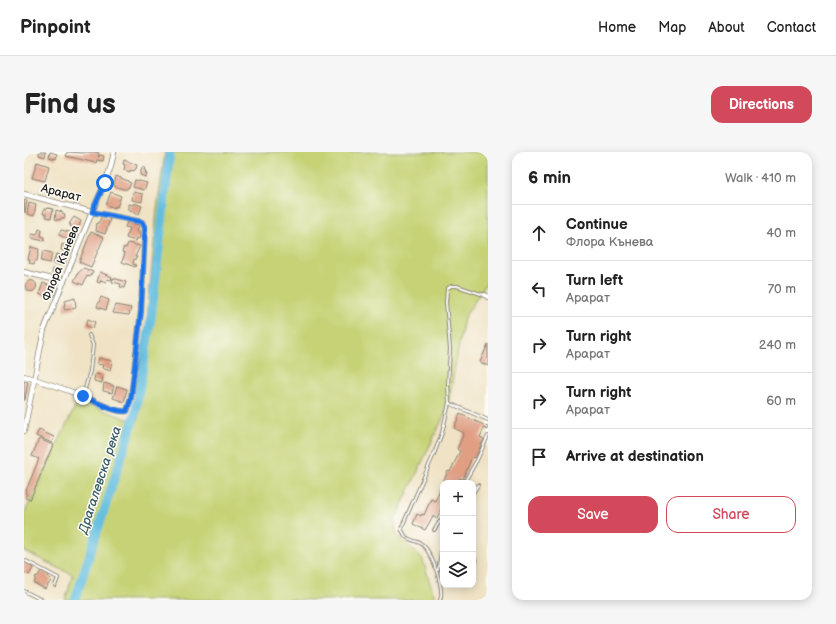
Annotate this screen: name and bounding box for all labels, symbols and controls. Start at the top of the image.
text: Pinpoint [20,16,91,39]
text: Home [598,19,636,36]
text: Map [658,19,686,36]
text: About [708,19,745,36]
text: Contact [767,19,816,36]
button: Directions [711,86,812,123]
text: Find us [24,88,116,121]
text: 6 min [528,168,571,188]
text: Walk · 410 m [725,170,796,186]
route start [96,174,114,192]
street label: Арарат [39,181,83,205]
text: Continue [566,215,628,234]
icon: ahead [528,222,550,244]
street label: Флора Кънева [39,223,83,303]
text: 40 m [766,225,796,241]
text: Флора Кънева [566,234,654,250]
text: Turn left [566,271,623,290]
icon: left [528,278,550,300]
text: 70 m [768,281,796,297]
text: Арарат [566,290,610,306]
text: Turn right [566,327,631,346]
icon: right [528,334,550,356]
text: 240 m [759,337,796,353]
text: Арарат [566,346,610,362]
text: Turn right [566,383,631,402]
route end [74,387,92,405]
icon: right [528,390,550,412]
text: 60 m [766,393,796,409]
text: Арарат [566,402,610,418]
water label: Драгалевска река [75,424,125,537]
icon: arrive [528,446,550,468]
text: Arrive at destination [566,447,704,466]
map controls [440,480,476,588]
button: + [440,480,476,516]
button: Save [528,496,658,533]
button: Share [666,496,796,533]
button: − [440,516,476,552]
button: layers [440,552,476,588]

